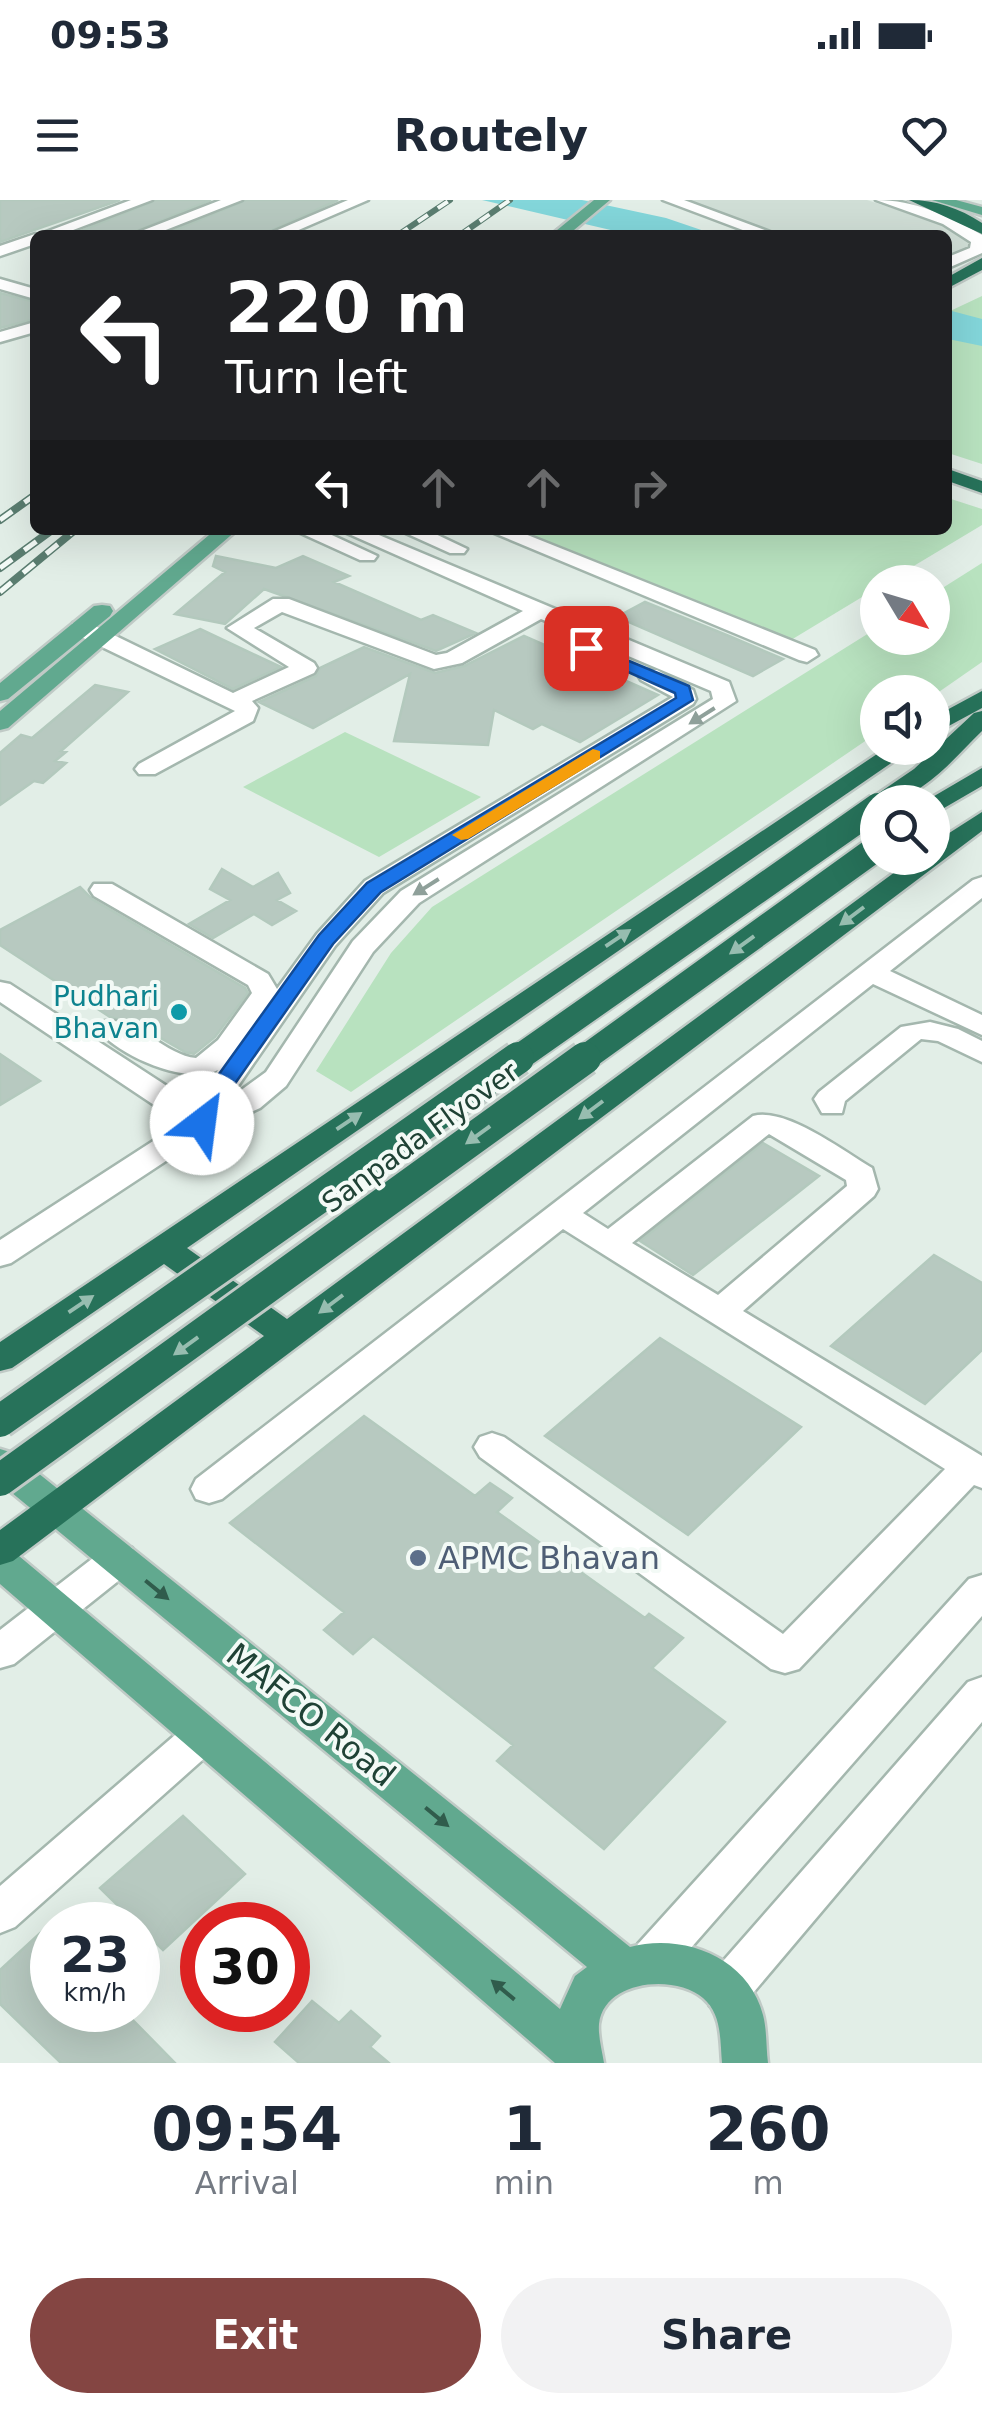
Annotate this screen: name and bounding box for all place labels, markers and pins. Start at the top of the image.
pin [544,606,629,691]
place label: Pudhari Bhavan [53,980,159,1045]
marker: Pudhari Bhavan [168,1001,190,1023]
place label: APMC Bhavan [438,1539,660,1577]
marker: APMC Bhavan [407,1547,429,1569]

